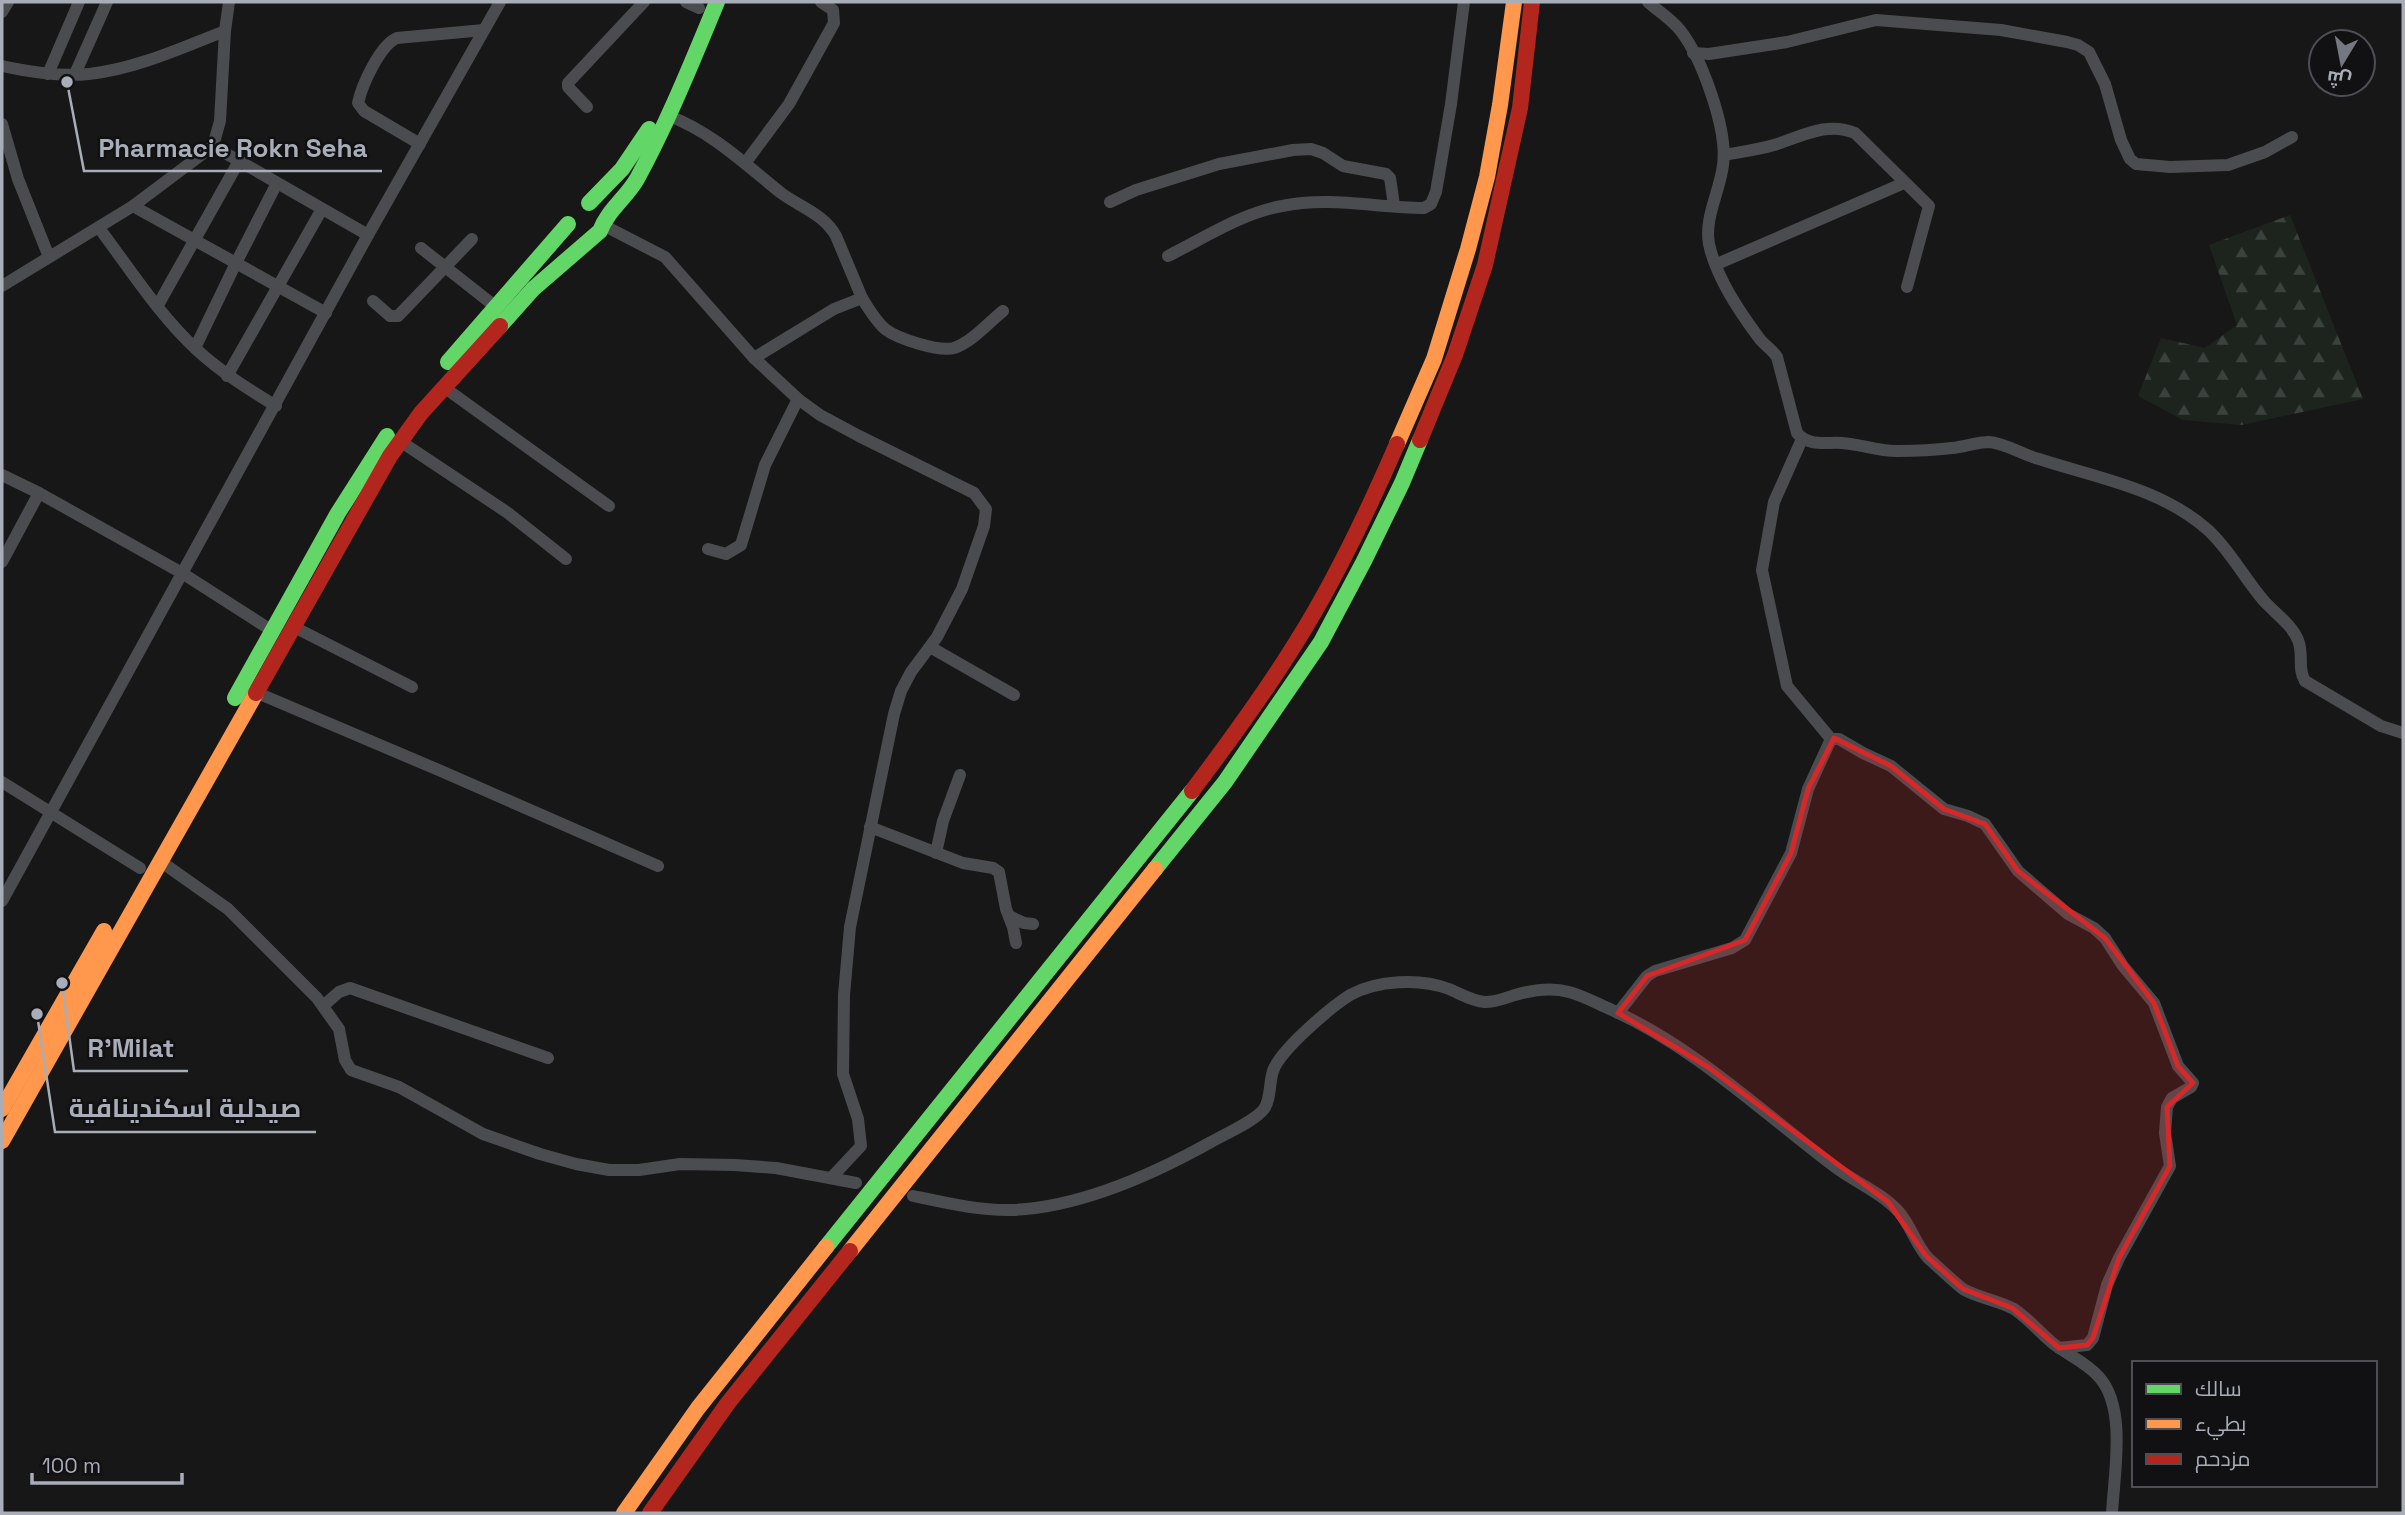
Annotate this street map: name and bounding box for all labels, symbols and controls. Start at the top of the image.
north arrow [2307,28,2377,98]
text: ش [2325,65,2353,94]
callout: Pharmacie Rokn Seha [84,124,382,171]
text: Pharmacie Rokn Seha [98,131,368,165]
callout: R'Milat [74,1024,188,1071]
text: R'Milat [88,1031,174,1065]
callout: صيدلية اسكندينافية [55,1085,316,1132]
text: صيدلية اسكندينافية [69,1091,301,1125]
legend [2132,1361,2377,1487]
text: سالك [2195,1375,2242,1402]
text: بطيء [2195,1410,2246,1440]
scale bar [32,1442,182,1486]
text: مزدحم [2195,1445,2250,1473]
text: 100 m [42,1452,101,1479]

